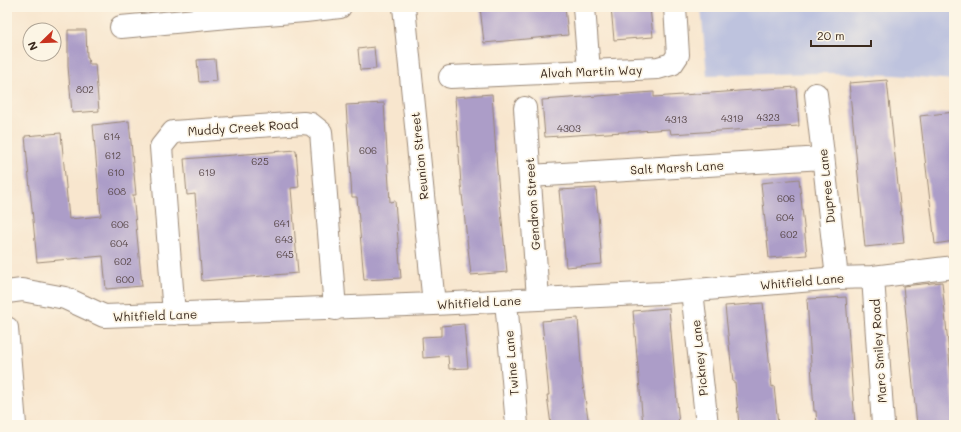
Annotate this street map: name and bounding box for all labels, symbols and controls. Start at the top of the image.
north arrow [22,22,62,62]
scale bar [811,22,871,48]
text: 20 m [817,27,845,43]
text: N [24,39,41,53]
street label: Alvah Martin Way [539,61,643,81]
house number: 802 [76,82,94,96]
house number: 4323 [756,110,780,124]
street label: Reunion Street [406,111,432,201]
house number: 4319 [721,111,743,125]
house number: 4313 [665,112,687,126]
street label: Muddy Creek Road [187,115,299,139]
house number: 4303 [557,121,581,135]
house number: 614 [104,129,120,143]
house number: 606 [359,143,377,157]
house number: 612 [105,148,121,162]
street label: Dupree Lane [814,148,838,224]
house number: 625 [251,154,269,168]
street label: Gendron Street [521,157,543,251]
street label: Salt Marsh Lane [630,157,724,177]
house number: 610 [108,165,124,179]
house number: 619 [199,165,215,179]
house number: 608 [108,184,126,198]
house number: 606 [777,191,795,205]
house number: 604 [776,210,794,224]
house number: 641 [274,216,290,230]
house number: 606 [111,217,129,231]
house number: 602 [780,227,798,241]
house number: 643 [275,232,293,246]
house number: 604 [110,236,128,250]
house number: 645 [276,247,294,261]
house number: 602 [114,254,132,268]
street label: Whitfield Lane [759,269,845,293]
house number: 600 [116,272,134,286]
street label: Whitfield Lane [436,292,522,312]
street label: Marc Smiley Road [866,298,890,404]
street label: Whitfield Lane [113,306,197,324]
street label: Pickney Lane [687,319,711,397]
street label: Twine Lane [500,330,522,396]

